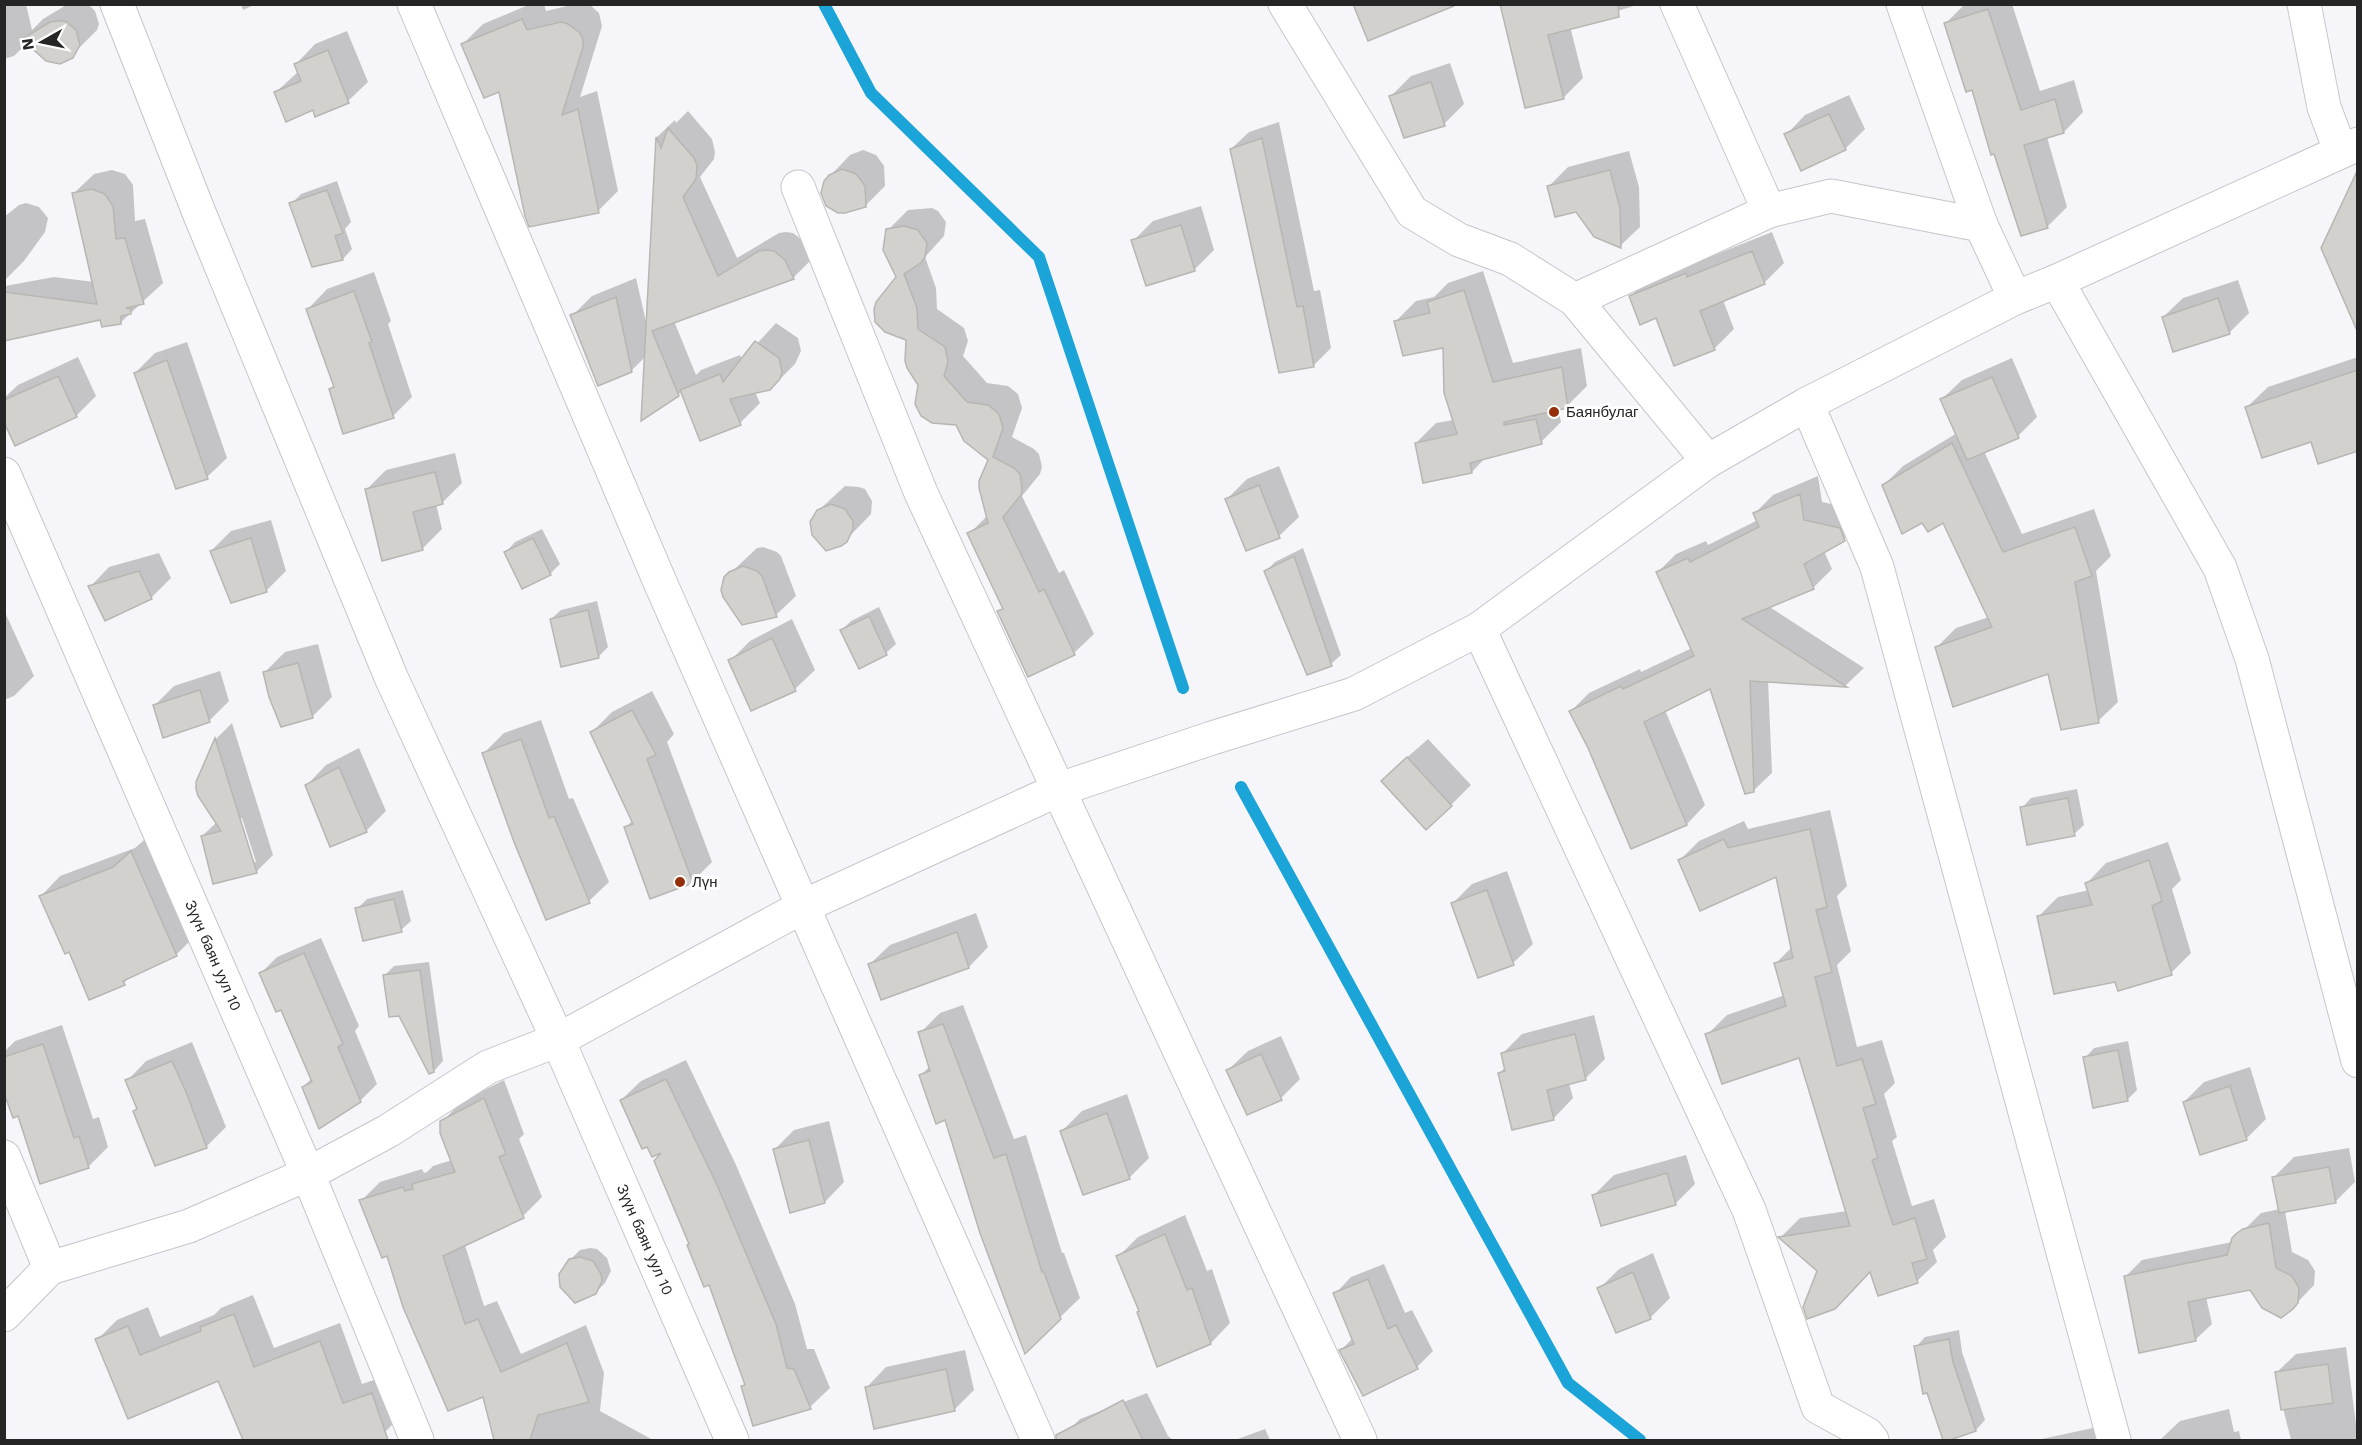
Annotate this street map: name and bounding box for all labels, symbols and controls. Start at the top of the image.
north arrow [12,12,72,72]
text: N [17,37,38,52]
place label: Баянбулаг [1566,403,1639,421]
marker: Баянбулаг [1547,405,1561,419]
place label: Лүн [692,873,718,891]
marker: Лүн [673,875,687,889]
street label: Зүүн баян уул 10 [181,897,245,1014]
street label: Зүүн баян уул 10 [613,1181,677,1298]

